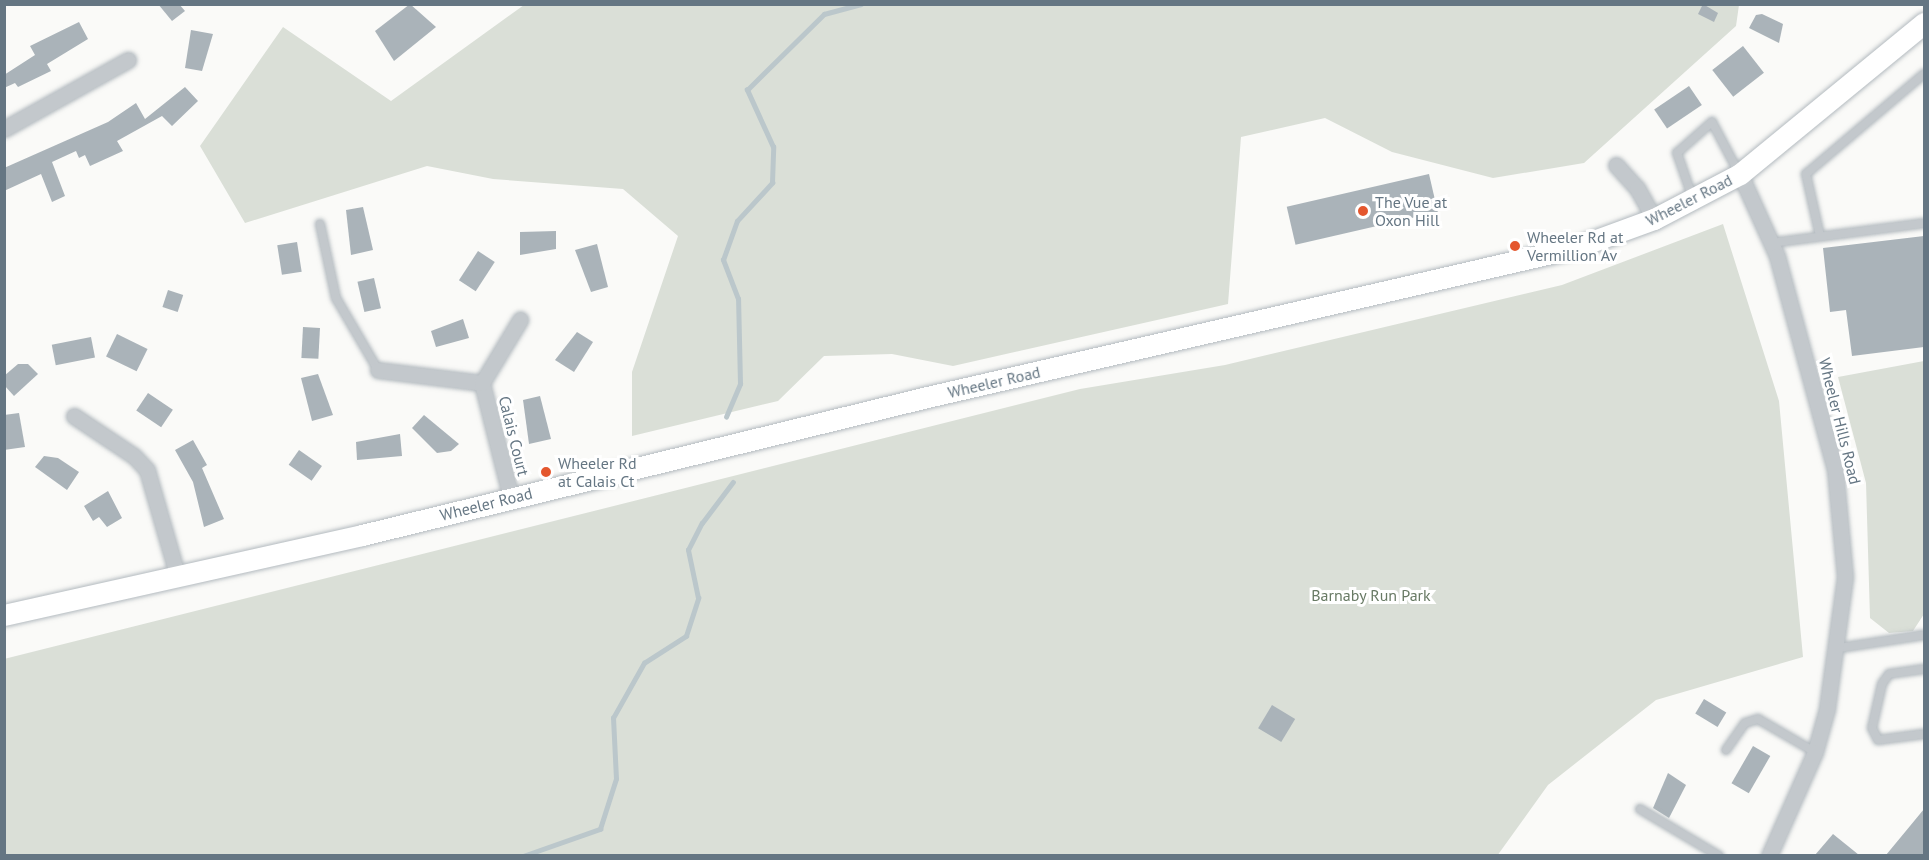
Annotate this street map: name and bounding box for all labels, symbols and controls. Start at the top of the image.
street label: Wheeler Road [1643,170,1735,230]
place label: The Vue at Oxon Hill [1375,192,1448,230]
marker: The Vue at Oxon Hill [1356,204,1370,218]
place label: Wheeler Rd at Vermillion Av [1527,227,1623,265]
marker: Wheeler Rd at Vermillion Av [1508,239,1522,253]
street label: Wheeler Hills Road [1815,356,1865,486]
street label: Wheeler Road [946,362,1042,402]
street label: Calais Court [495,394,533,478]
place label: Wheeler Rd at Calais Ct [558,453,637,491]
marker: Wheeler Rd at Calais Ct [539,465,553,479]
street label: Wheeler Road [438,483,534,525]
park label: Barnaby Run Park [1311,585,1431,605]

